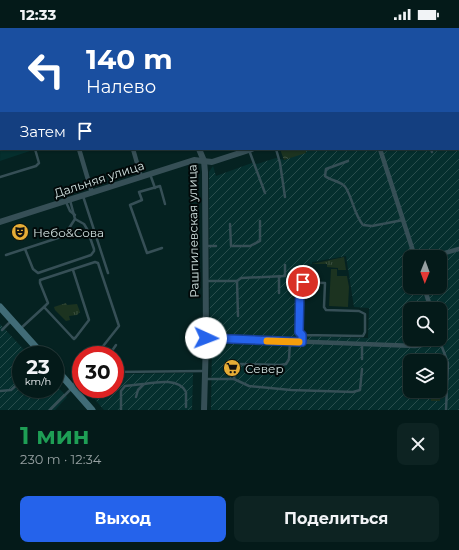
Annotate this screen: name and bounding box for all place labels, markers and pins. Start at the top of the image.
theatre icon: Небо&Сова [10,222,30,242]
place label: Небо&Сова [33,225,104,240]
pin [286,265,320,299]
supermarket icon: Север [222,358,242,378]
place label: Север [245,361,284,376]

